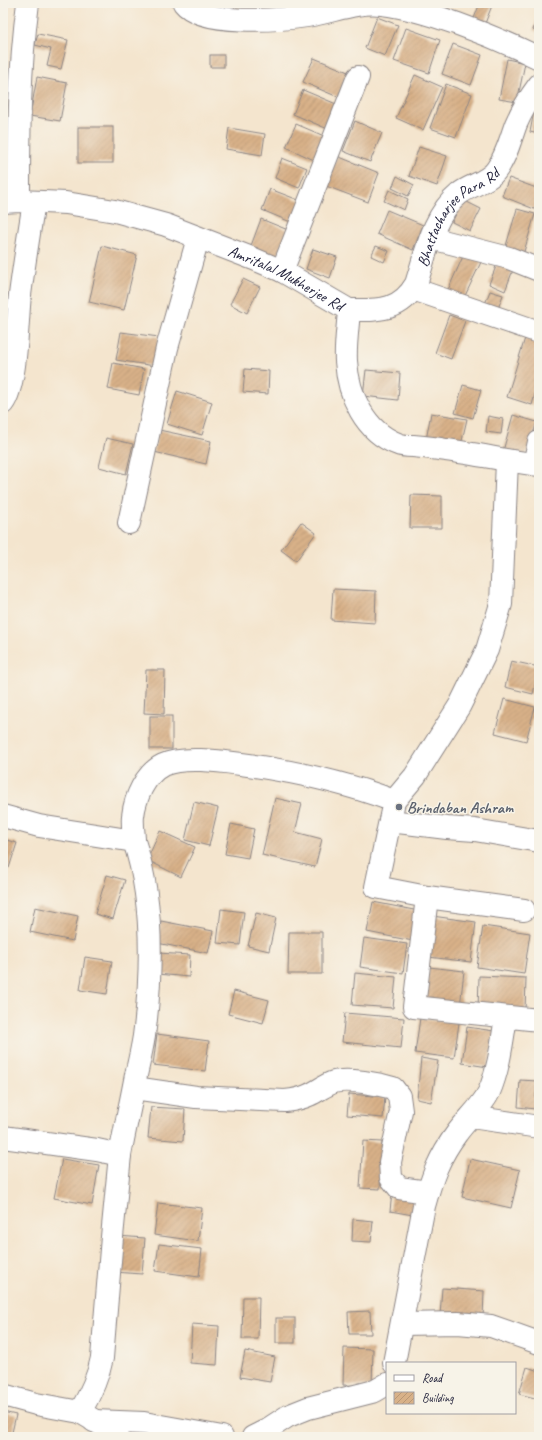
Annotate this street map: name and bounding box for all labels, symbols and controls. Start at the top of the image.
street label: Bhattacharjee Para Rd [413,162,506,269]
street label: Amritalal Mukherjee Rd [225,241,350,317]
place label: Brindaban Ashram [407,798,514,818]
marker: Brindaban Ashram [394,802,404,812]
legend [386,1362,516,1414]
text: Road [422,1370,444,1386]
text: Building [422,1390,454,1406]

